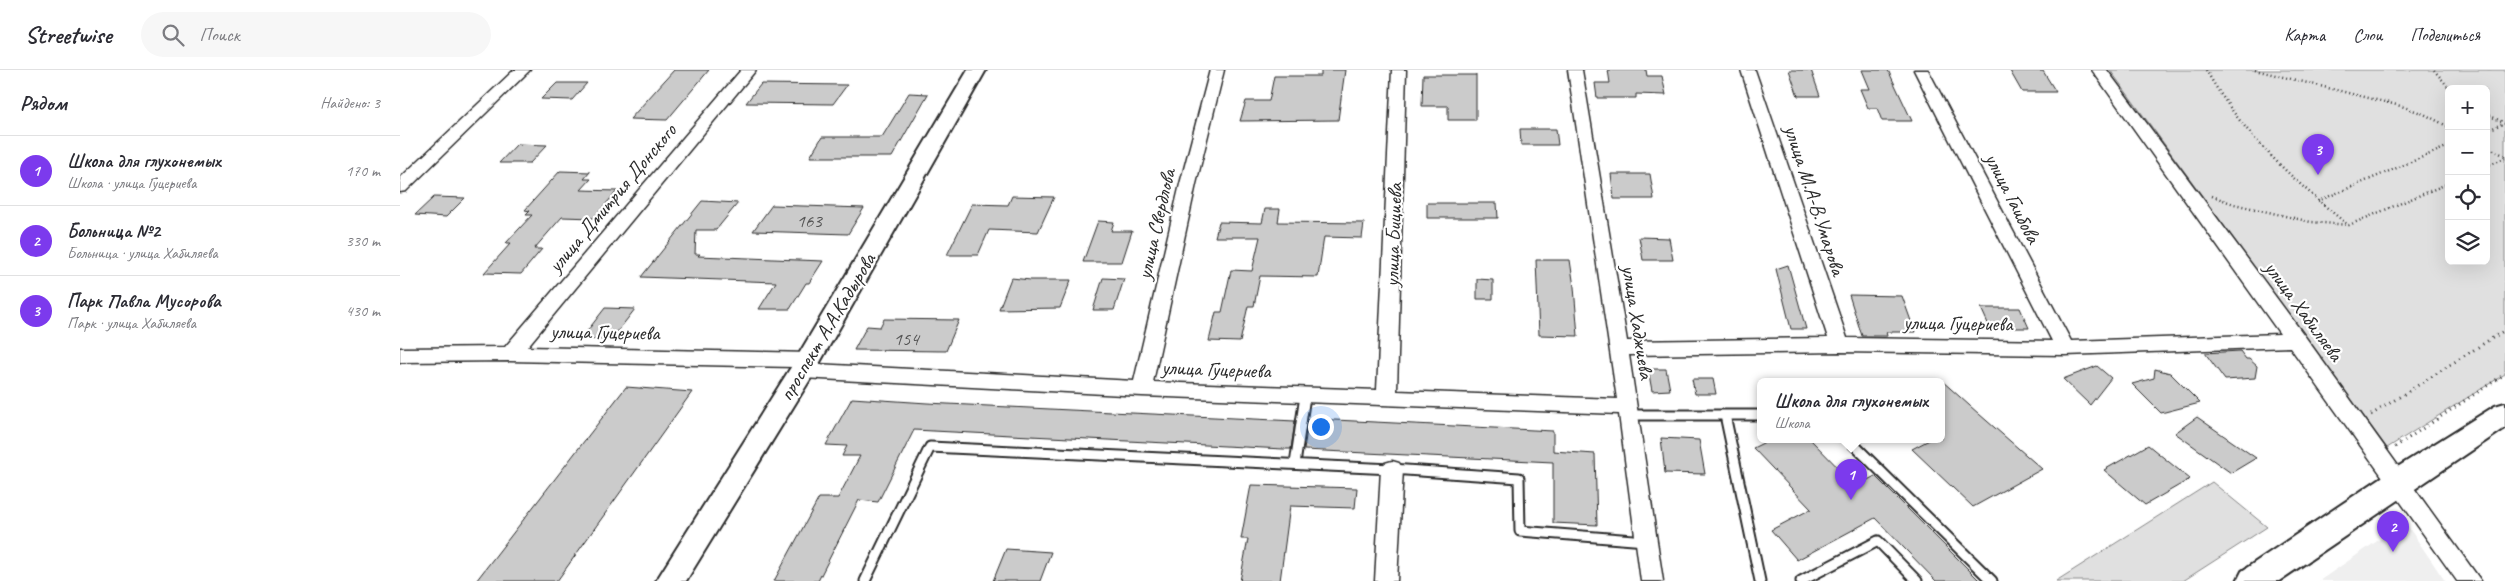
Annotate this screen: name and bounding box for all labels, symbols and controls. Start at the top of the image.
search box [141,12,491,57]
text: Streetwise [25,20,111,50]
icon: search [159,21,187,49]
text: Поиск [199,23,240,47]
text: Карта [2284,24,2325,46]
text: Слои [2353,24,2382,46]
text: Поделиться [2410,24,2480,46]
map controls [2445,85,2490,265]
button: + [2445,85,2490,130]
text: Рядом [20,90,67,116]
text: Найдено: 3 [320,93,380,113]
street label: улица Дмитрия Донского [541,117,683,279]
street label: улица М.А-В.Умарова [1778,120,1852,281]
button: − [2445,130,2490,175]
pin: 3 [2302,134,2334,175]
street label: улица Гаибова [1978,147,2048,249]
text: Школа для глухонемых [67,149,220,173]
text: 1 [32,161,40,181]
text: 170 m [346,161,380,181]
street label: улица Свердлова [1130,164,1182,284]
text: Школа · улица Гуцериева [67,173,196,193]
button: locate [2445,175,2490,220]
street label: улица Бициева [1378,181,1408,289]
house number: 163 [796,209,823,233]
text: Больница №2 [67,219,160,243]
button: layers [2445,220,2490,265]
text: 2 [32,231,40,251]
text: 330 m [346,231,380,251]
text: Больница · улица Хабиляева [67,243,218,263]
street label: проспект А.А.Кадырова [773,247,882,405]
street label: улица Хабиляева [2258,254,2350,367]
street label: улица Хаджиева [1616,261,1660,383]
text: Парк Павла Мусорова [67,289,221,313]
text: 3 [32,301,40,321]
text: 430 m [346,301,380,321]
street label: улица Гуцериева [1901,309,2014,337]
text: Парк · улица Хабиляева [67,313,196,333]
street label: улица Гуцериева [548,318,661,346]
house number: 154 [893,327,921,351]
street label: улица Гуцериева [1159,354,1273,384]
popup [1757,378,1945,443]
text: Школа для глухонемых [1774,389,1928,413]
text: Школа [1774,413,1810,433]
your location [1308,414,1334,440]
pin: 1 [1835,459,1867,500]
pin: 2 [2377,511,2409,552]

